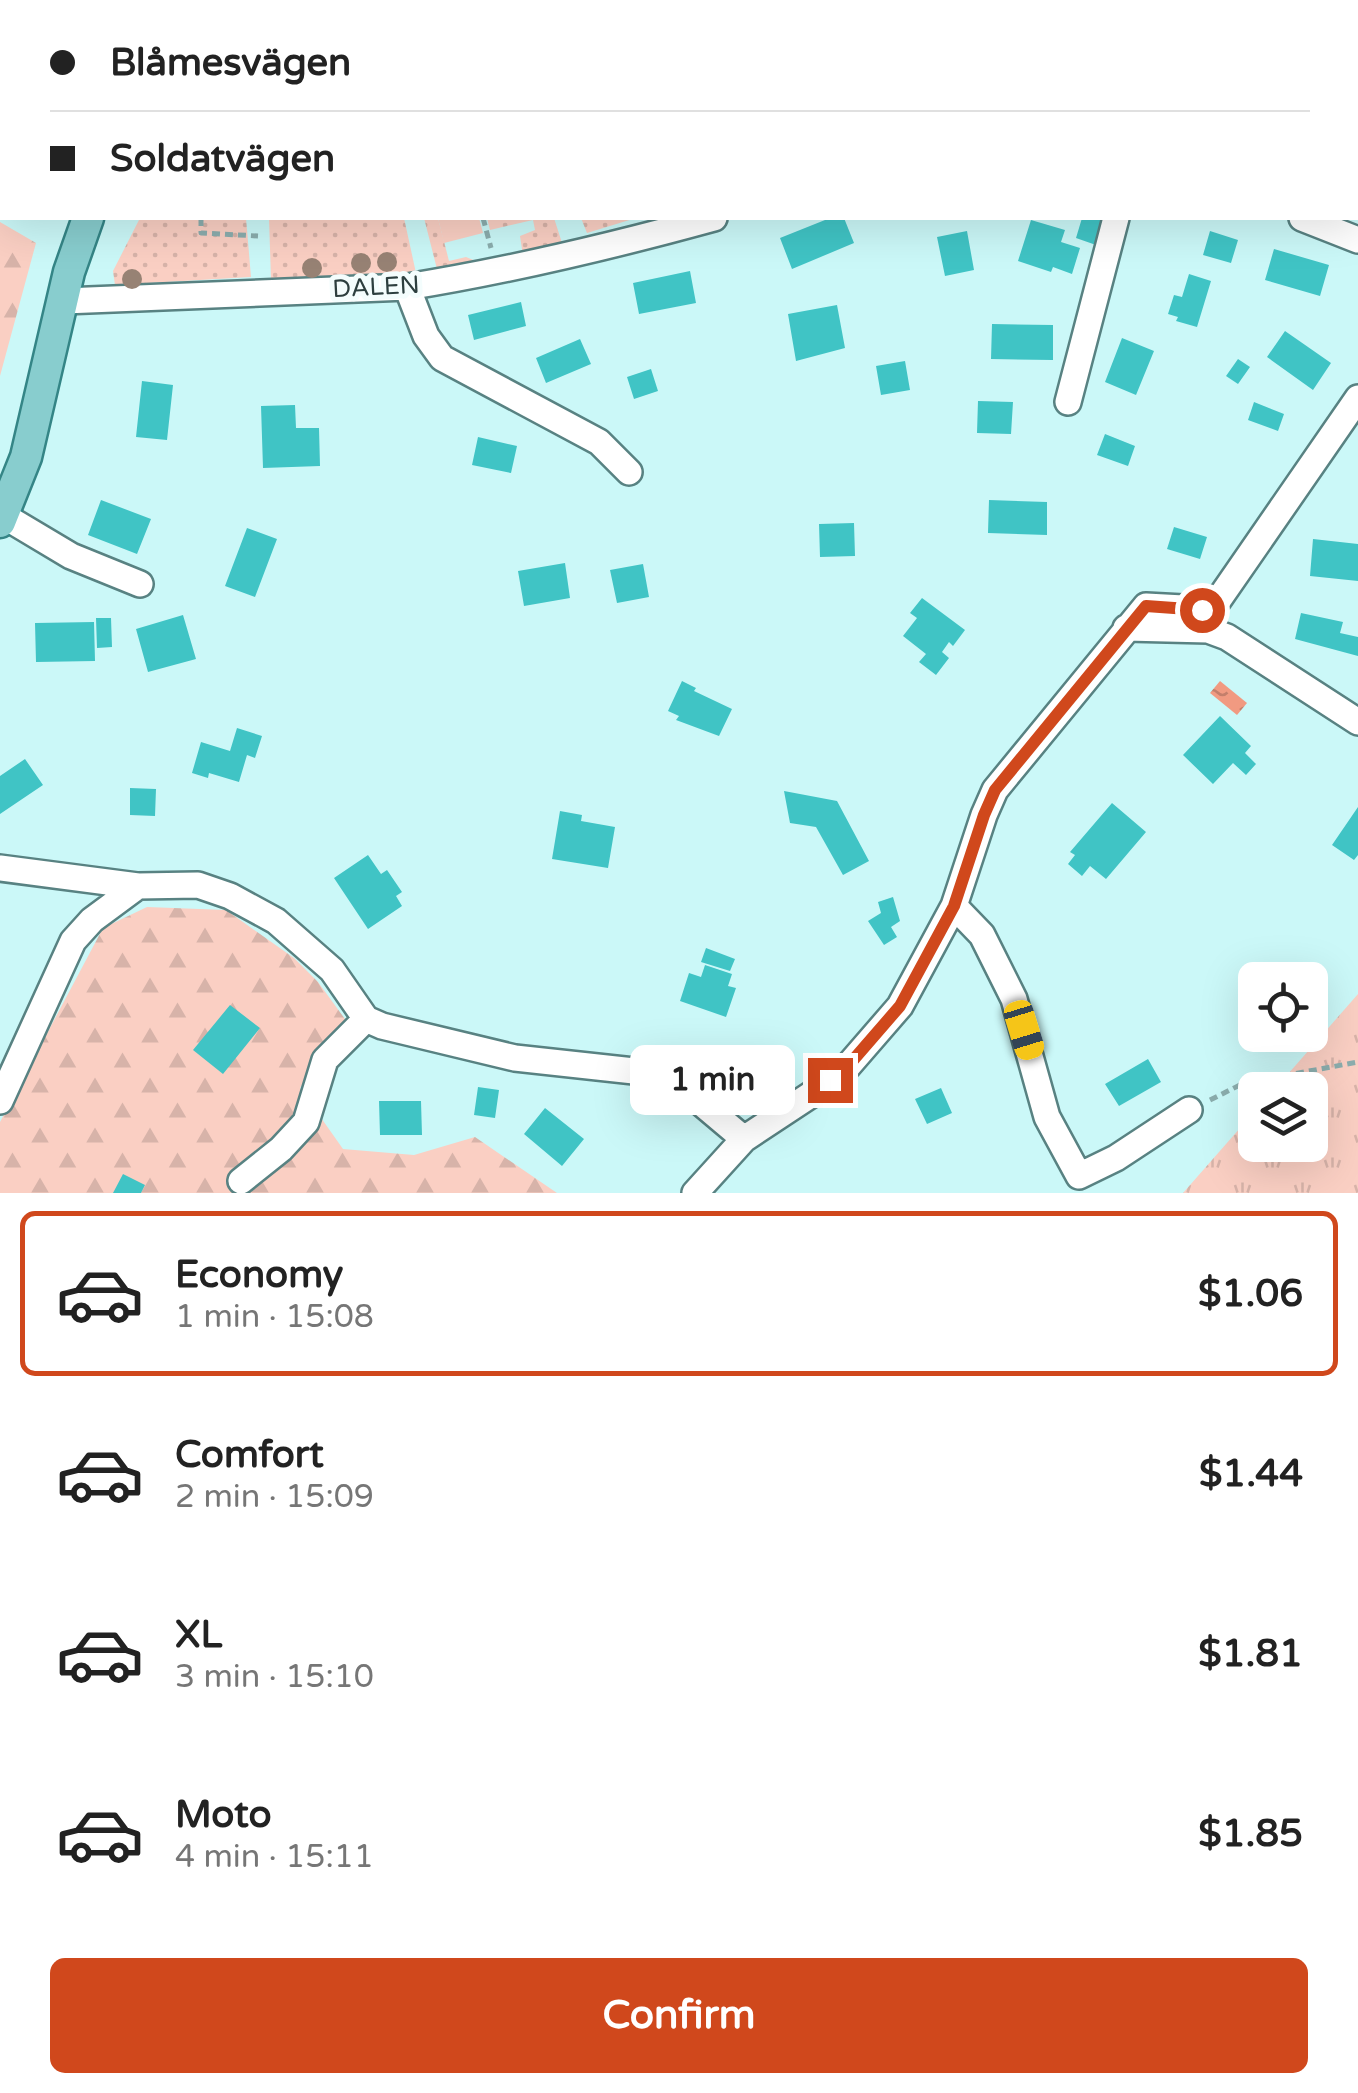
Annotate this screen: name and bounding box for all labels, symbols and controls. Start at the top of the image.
text: Blåmesvägen [110,40,351,86]
text: Soldatvägen [110,136,335,182]
street label: DALEN [332,270,421,304]
route start [1180,588,1225,633]
map controls [1238,962,1328,1162]
button: locate [1238,962,1328,1052]
car [1001,997,1047,1063]
callout: 1 min [630,1045,795,1115]
route end [808,1058,853,1103]
text: 1 min [670,1061,755,1099]
button: layers [1238,1072,1328,1162]
icon: car [55,1249,145,1339]
text: Economy [175,1252,343,1298]
text: $1.06 [1198,1271,1303,1317]
text: 1 min · 15:08 [175,1298,374,1336]
icon: car [55,1429,145,1519]
text: Comfort [175,1432,324,1478]
text: $1.44 [1199,1451,1303,1497]
text: 2 min · 15:09 [175,1478,374,1516]
icon: car [55,1609,145,1699]
text: XL [175,1612,222,1658]
text: $1.81 [1198,1631,1303,1677]
text: 3 min · 15:10 [175,1658,374,1696]
icon: car [55,1789,145,1879]
text: Moto [175,1792,271,1838]
text: $1.85 [1198,1811,1303,1857]
text: 4 min · 15:11 [175,1838,374,1876]
button: Confirm [50,1958,1308,2073]

